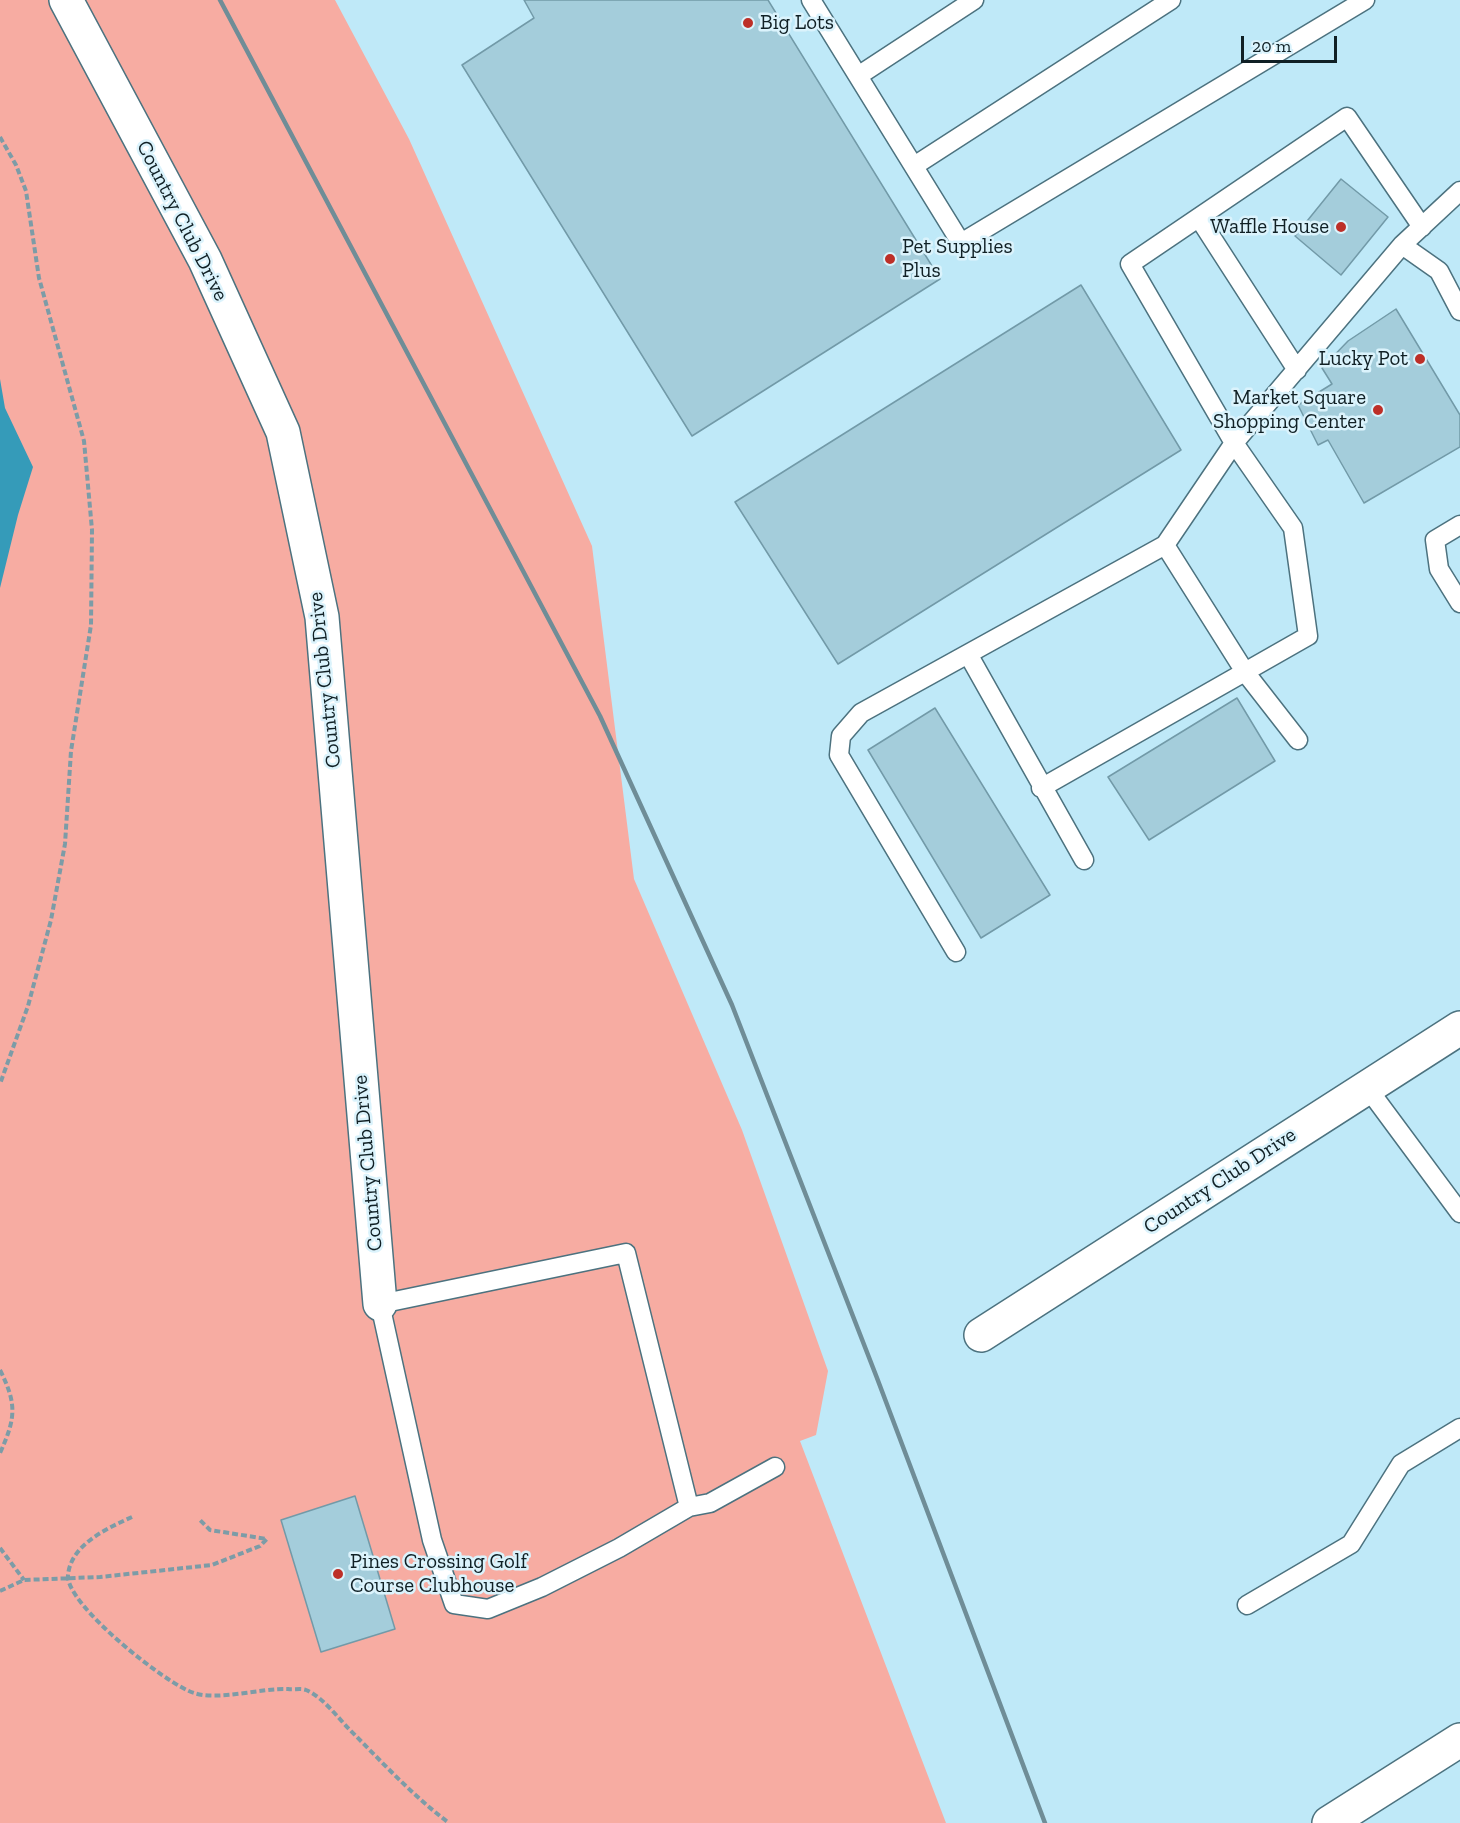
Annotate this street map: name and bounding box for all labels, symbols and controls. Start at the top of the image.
place label: Big Lots [760,10,834,36]
marker: Big Lots [741,16,755,30]
scale bar [1244,24,1340,62]
text: 20 m [1252,35,1291,57]
street label: Country Club Drive [131,137,233,305]
place label: Waffle House [1210,214,1329,240]
marker: Waffle House [1334,220,1348,234]
place label: Pet Supplies Plus [902,234,1013,284]
marker: Pet Supplies Plus [883,252,897,266]
place label: Lucky Pot [1319,346,1408,372]
marker: Lucky Pot [1413,352,1427,366]
place label: Market Square Shopping Center [1213,385,1366,435]
marker: Market Square Shopping Center [1371,403,1385,417]
street label: Country Club Drive [303,591,347,769]
street label: Country Club Drive [348,1074,388,1252]
street label: Country Club Drive [1139,1122,1301,1240]
place label: Pines Crossing Golf Course Clubhouse [350,1549,527,1599]
marker: Pines Crossing Golf Course Clubhouse [331,1567,345,1581]

